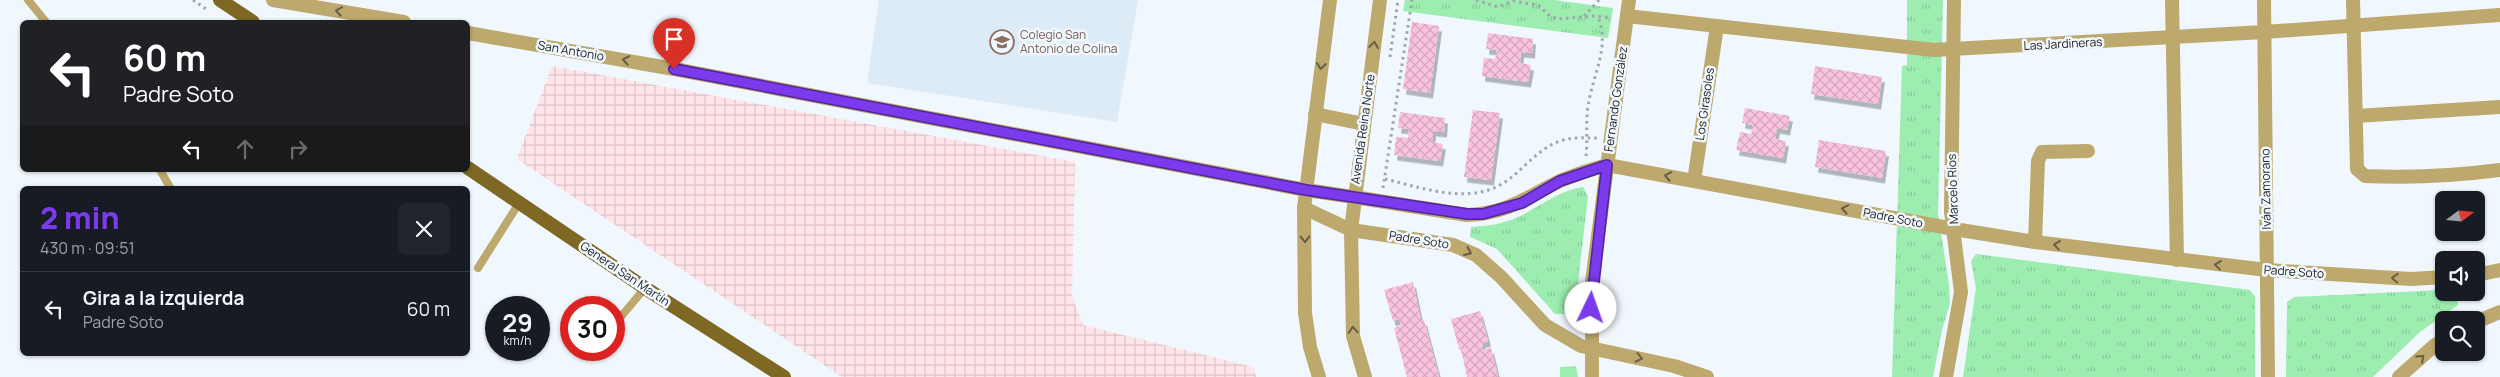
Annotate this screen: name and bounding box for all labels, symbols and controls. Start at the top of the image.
one-way arrow [335,7,343,17]
pin [653,18,695,69]
icon: arrive [660,25,688,53]
place label: Colegio San Antonio de Colina [1020,26,1117,57]
school or university icon: Colegio San Antonio de Colina [989,29,1015,55]
street label: Las Jardineras [2023,33,2103,54]
text: 60 m [123,34,206,82]
street label: San Antonio [537,36,606,65]
icon: left [40,40,105,105]
one-way arrow [1368,41,1379,49]
street label: Fernando González [1600,45,1631,153]
one-way arrow [621,56,630,66]
one-way arrow [1316,62,1327,70]
street label: Los Girasoles [1691,66,1718,141]
street label: Avenida Reina Norte [1346,73,1379,185]
text: Padre Soto [123,79,234,109]
icon: left [178,135,206,163]
icon: ahead [231,135,259,163]
icon: right [284,135,312,163]
street label: Iván Zamorano [2256,148,2275,230]
street label: Marcelo Ríos [1943,154,1962,225]
one-way arrow [1664,171,1673,182]
north arrow [2435,191,2485,241]
map controls [2435,191,2485,361]
text: 2 min [40,197,120,238]
button: close [398,203,450,255]
street label: Padre Soto [1862,203,1924,232]
one-way arrow [1841,204,1850,215]
street label: Padre Soto [1388,226,1450,253]
one-way arrow [1300,235,1311,243]
text: 430 m · 09:51 [40,237,135,259]
street label: General San Martín [577,237,673,310]
one-way arrow [2053,240,2061,251]
one-way arrow [1463,245,1472,256]
button: sound [2435,251,2485,301]
one-way arrow [2214,260,2222,271]
street label: Padre Soto [2263,261,2325,282]
one-way arrow [2391,272,2399,283]
position arrow [1564,281,1616,333]
text: Gira a la izquierda [83,285,244,311]
icon: left [40,295,68,323]
text: 60 m [407,296,450,322]
speed limit sign: 30 [560,296,625,361]
text: 29 [502,305,533,340]
text: Padre Soto [83,311,164,333]
button: search [2435,311,2485,361]
one-way arrow [1348,325,1359,333]
text: km/h [504,332,531,349]
one-way arrow [1634,352,1643,363]
one-way arrow [2415,354,2424,363]

